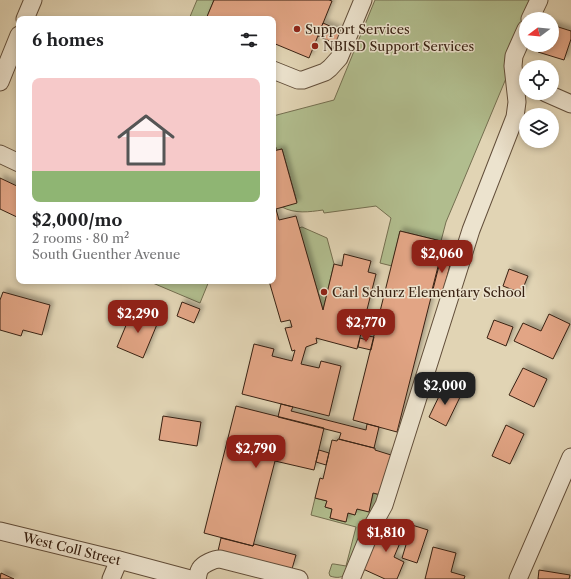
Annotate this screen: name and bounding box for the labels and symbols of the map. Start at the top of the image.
north arrow [519,12,559,52]
place label: Support Services [305,21,410,37]
marker: Support Services [292,24,302,34]
place label: NBISD Support Services [323,38,474,54]
marker: NBISD Support Services [310,41,320,51]
pin: $2,060 [409,240,475,274]
place label: Carl Schurz Elementary School [332,284,526,300]
marker: Carl Schurz Elementary School [319,287,329,297]
pin: $2,290 [105,300,171,334]
pin: $2,770 [333,309,399,343]
pin: $2,000 [412,372,478,406]
pin: $2,790 [223,435,289,469]
pin: $1,810 [353,519,419,553]
street label: West Coll Street [20,529,123,568]

